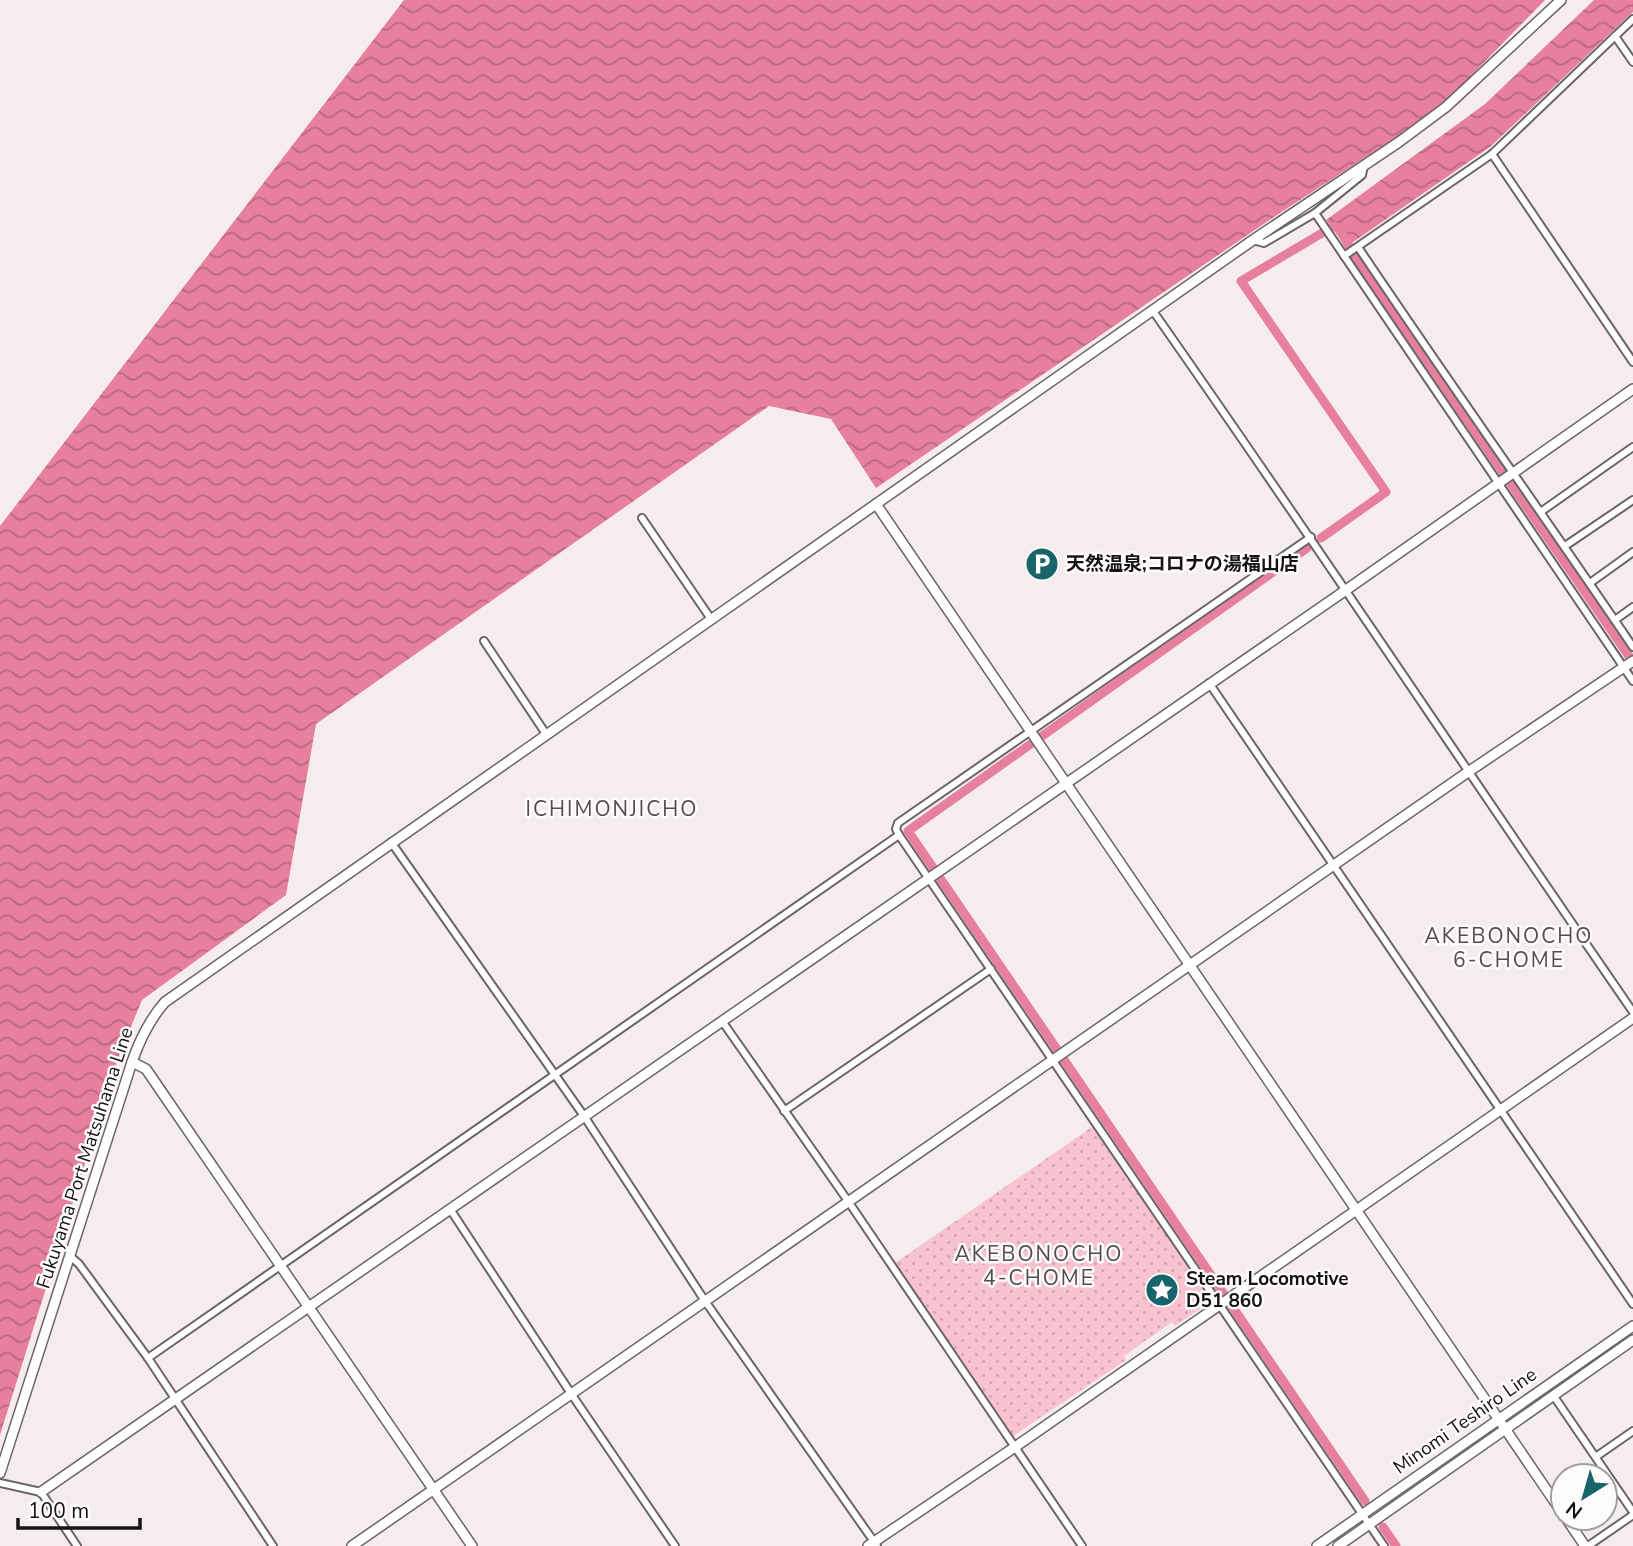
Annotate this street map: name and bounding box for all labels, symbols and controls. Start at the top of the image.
parking icon: 天然温泉;コロナの湯福山店 [1023,545,1061,583]
place label: 天然温泉;コロナの湯福山店 [1066,551,1299,577]
district label: ICHIMONJICHO [526,795,698,823]
district label: AKEBONOCHO 6-CHOME [1425,922,1593,974]
street label: Fukuyama Port Matsuhama Line [30,1024,140,1292]
district label: AKEBONOCHO 4-CHOME [955,1240,1123,1292]
place label: Steam Locomotive D51 860 [1186,1266,1349,1314]
place icon: Steam Locomotive D51 860 [1143,1271,1181,1309]
street label: Minomi Teshiro Line [1388,1362,1542,1480]
north arrow [1549,1462,1619,1532]
scale bar [18,1486,140,1530]
text: N [1561,1495,1588,1524]
text: 100 m [28,1497,89,1525]

